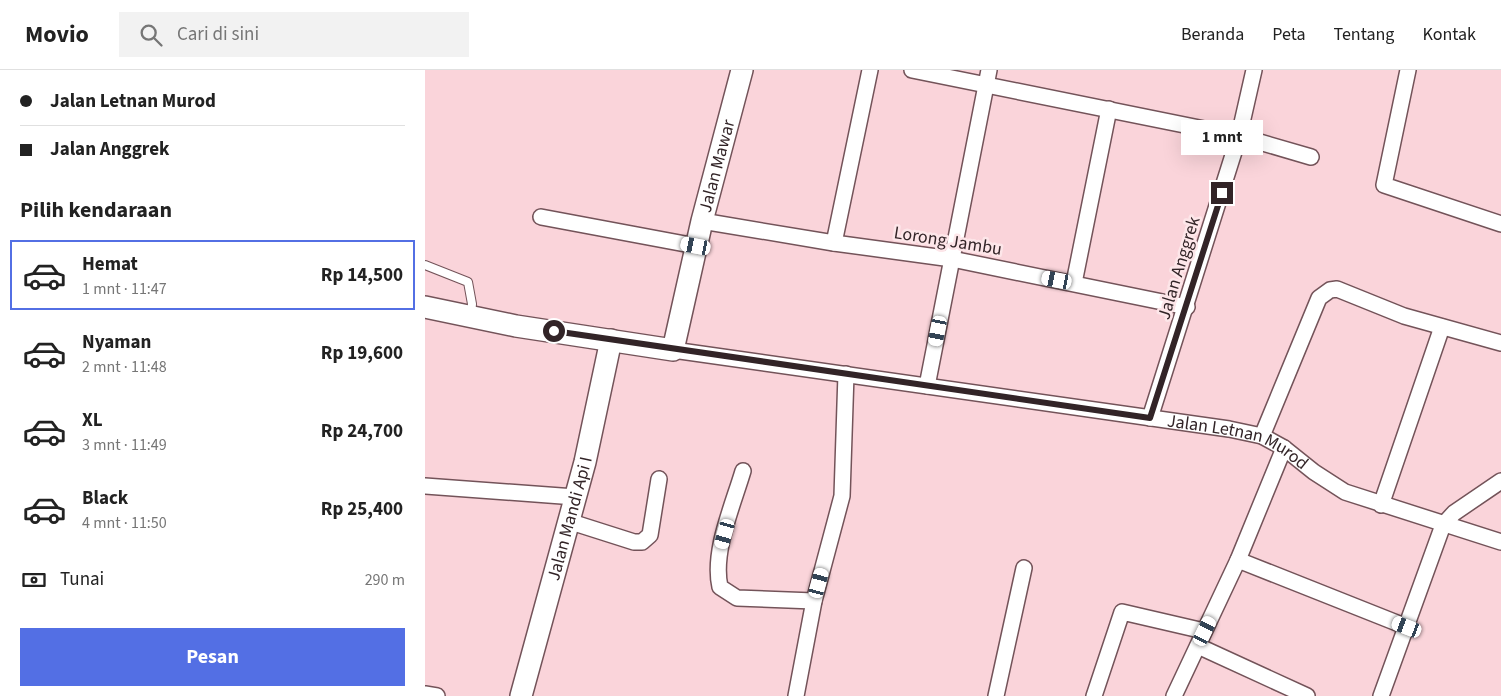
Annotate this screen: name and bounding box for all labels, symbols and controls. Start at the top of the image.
search box [119,12,469,57]
text: Movio [25,17,89,52]
icon: search [137,21,165,49]
text: Cari di sini [177,21,259,48]
text: Beranda [1181,22,1244,47]
text: Peta [1272,22,1305,47]
text: Tentang [1333,22,1394,47]
text: Kontak [1422,22,1476,47]
text: Jalan Letnan Murod [50,88,216,115]
street label: Jalan Mawar [692,116,741,215]
callout: 1 mnt [1181,121,1263,156]
text: 1 mnt [1202,126,1242,148]
text: Jalan Anggrek [50,136,169,163]
route end [1211,182,1233,204]
text: Pilih kendaraan [20,194,172,226]
street label: Jalan Anggrek [1151,213,1207,323]
street label: Lorong Jambu [892,220,1004,262]
car [679,236,712,256]
text: Hemat [82,251,138,278]
icon: car [22,253,67,298]
text: Rp 14,500 [321,262,403,289]
car [1040,270,1073,290]
text: 1 mnt · 11:47 [82,278,167,300]
car [927,315,948,347]
route start [543,320,565,342]
text: Nyaman [82,329,151,356]
icon: car [22,331,67,376]
text: Rp 19,600 [321,340,403,367]
text: 2 mnt · 11:48 [82,356,167,378]
text: XL [82,407,103,434]
street label: Jalan Letnan Murod [1166,408,1314,475]
icon: car [22,409,67,454]
text: Rp 24,700 [321,418,403,445]
text: 3 mnt · 11:49 [82,434,167,456]
street label: Jalan Mandi Api I [541,454,598,583]
text: Black [82,485,128,512]
icon: car [22,487,67,532]
text: Rp 25,400 [321,496,403,523]
text: 4 mnt · 11:50 [82,512,167,534]
car [713,518,736,550]
icon: cash [20,566,48,594]
text: Tunai [60,566,104,593]
car [807,567,830,599]
text: 290 m [365,569,405,591]
car [1191,614,1218,648]
car [1390,615,1423,639]
button: Pesan [20,628,405,686]

